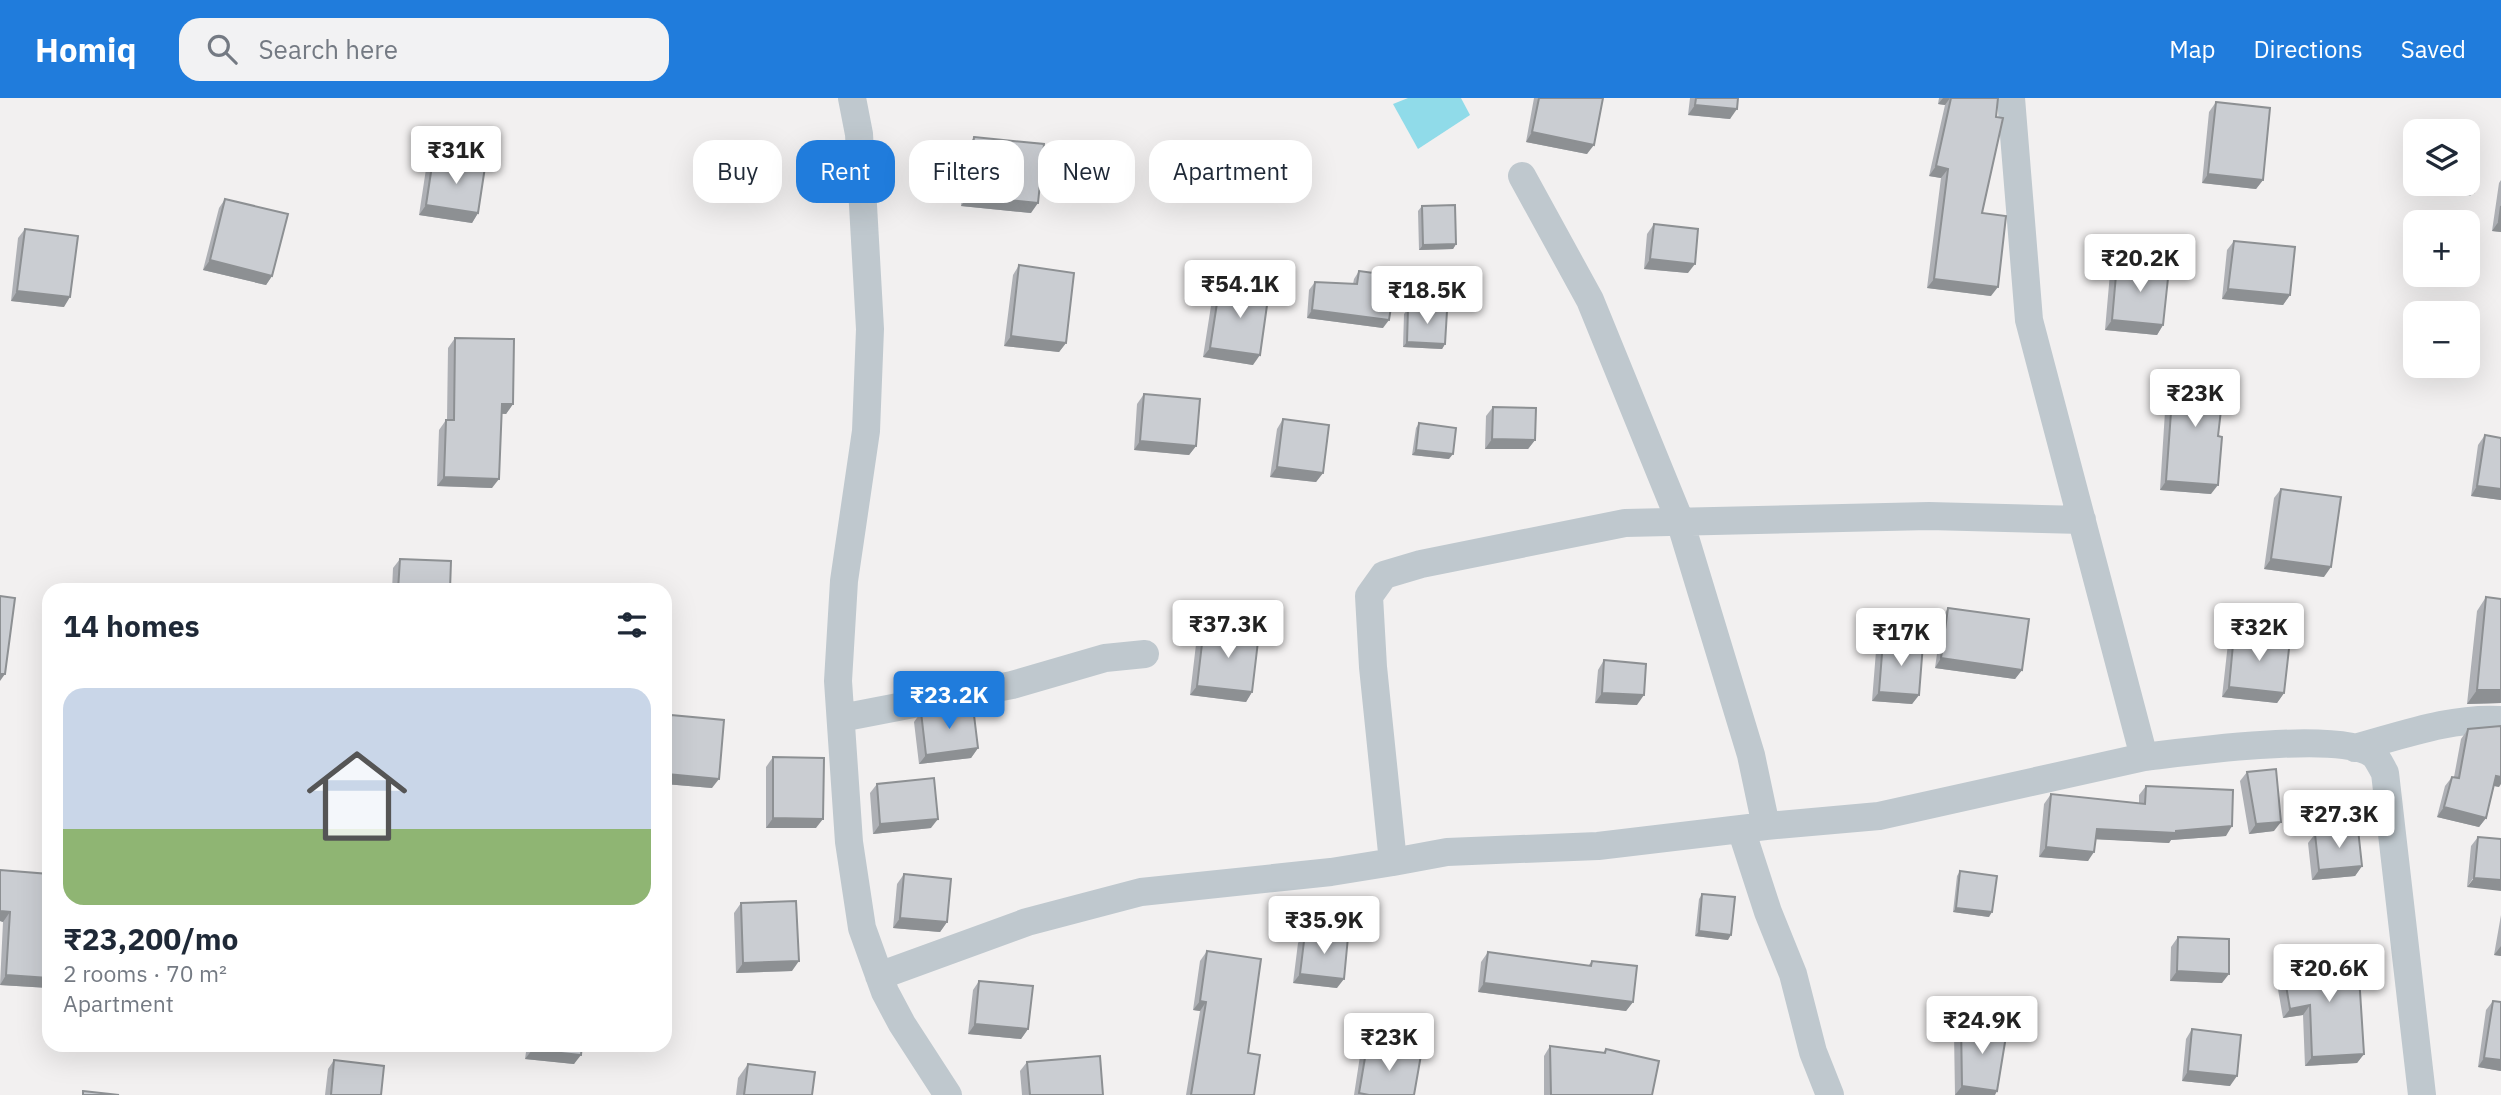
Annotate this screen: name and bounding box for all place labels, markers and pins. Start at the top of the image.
pin: ₹31K [415,126,497,186]
pin: ₹20.2K [2083,234,2197,294]
pin: ₹54.1K [1183,260,1297,320]
pin: ₹18.5K [1370,266,1484,326]
pin: ₹23K [2154,370,2236,429]
pin: ₹37.3K [1171,601,1285,660]
pin: ₹32K [2218,603,2300,663]
pin: ₹17K [1860,608,1942,668]
pin: ₹23.2K [892,672,1006,731]
pin: ₹27.3K [2282,790,2396,850]
pin: ₹35.9K [1267,896,1381,956]
pin: ₹20.6K [2272,944,2386,1004]
pin: ₹24.9K [1925,996,2039,1056]
pin: ₹23K [1348,1014,1430,1073]

